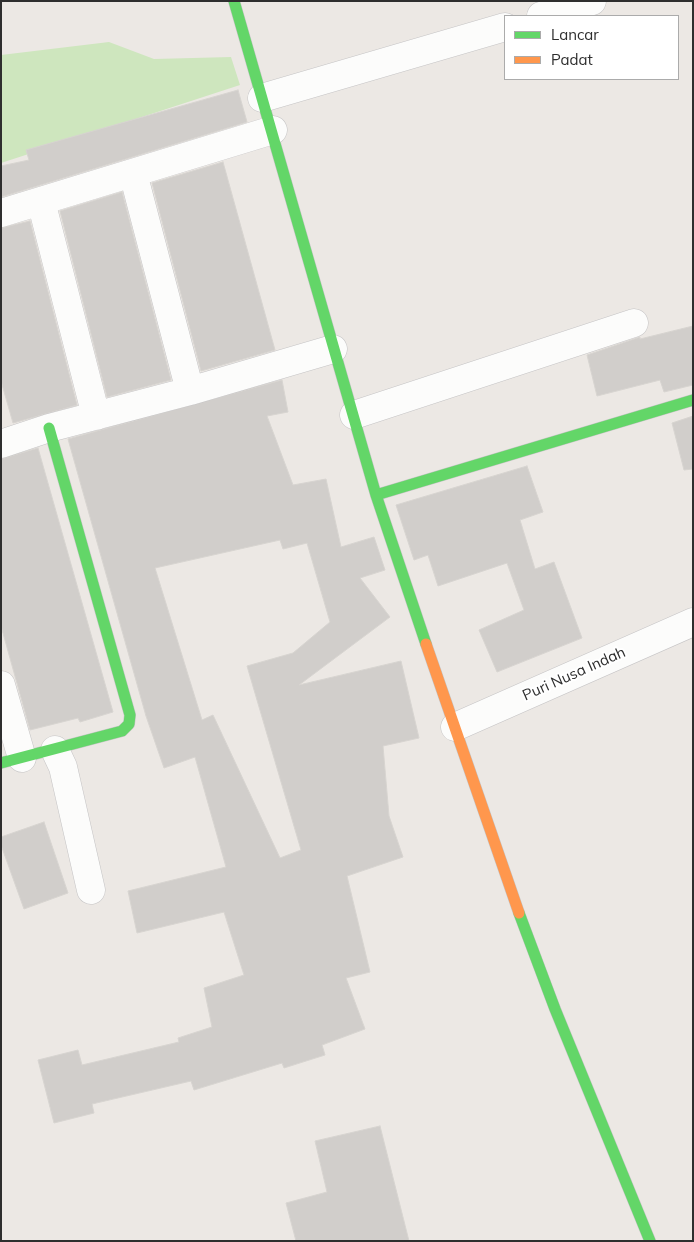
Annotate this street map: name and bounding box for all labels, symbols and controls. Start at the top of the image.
legend [504,15,679,80]
text: Lancar [551,25,599,44]
text: Padat [551,50,593,69]
street label: Puri Nusa Indah [520,643,628,705]

